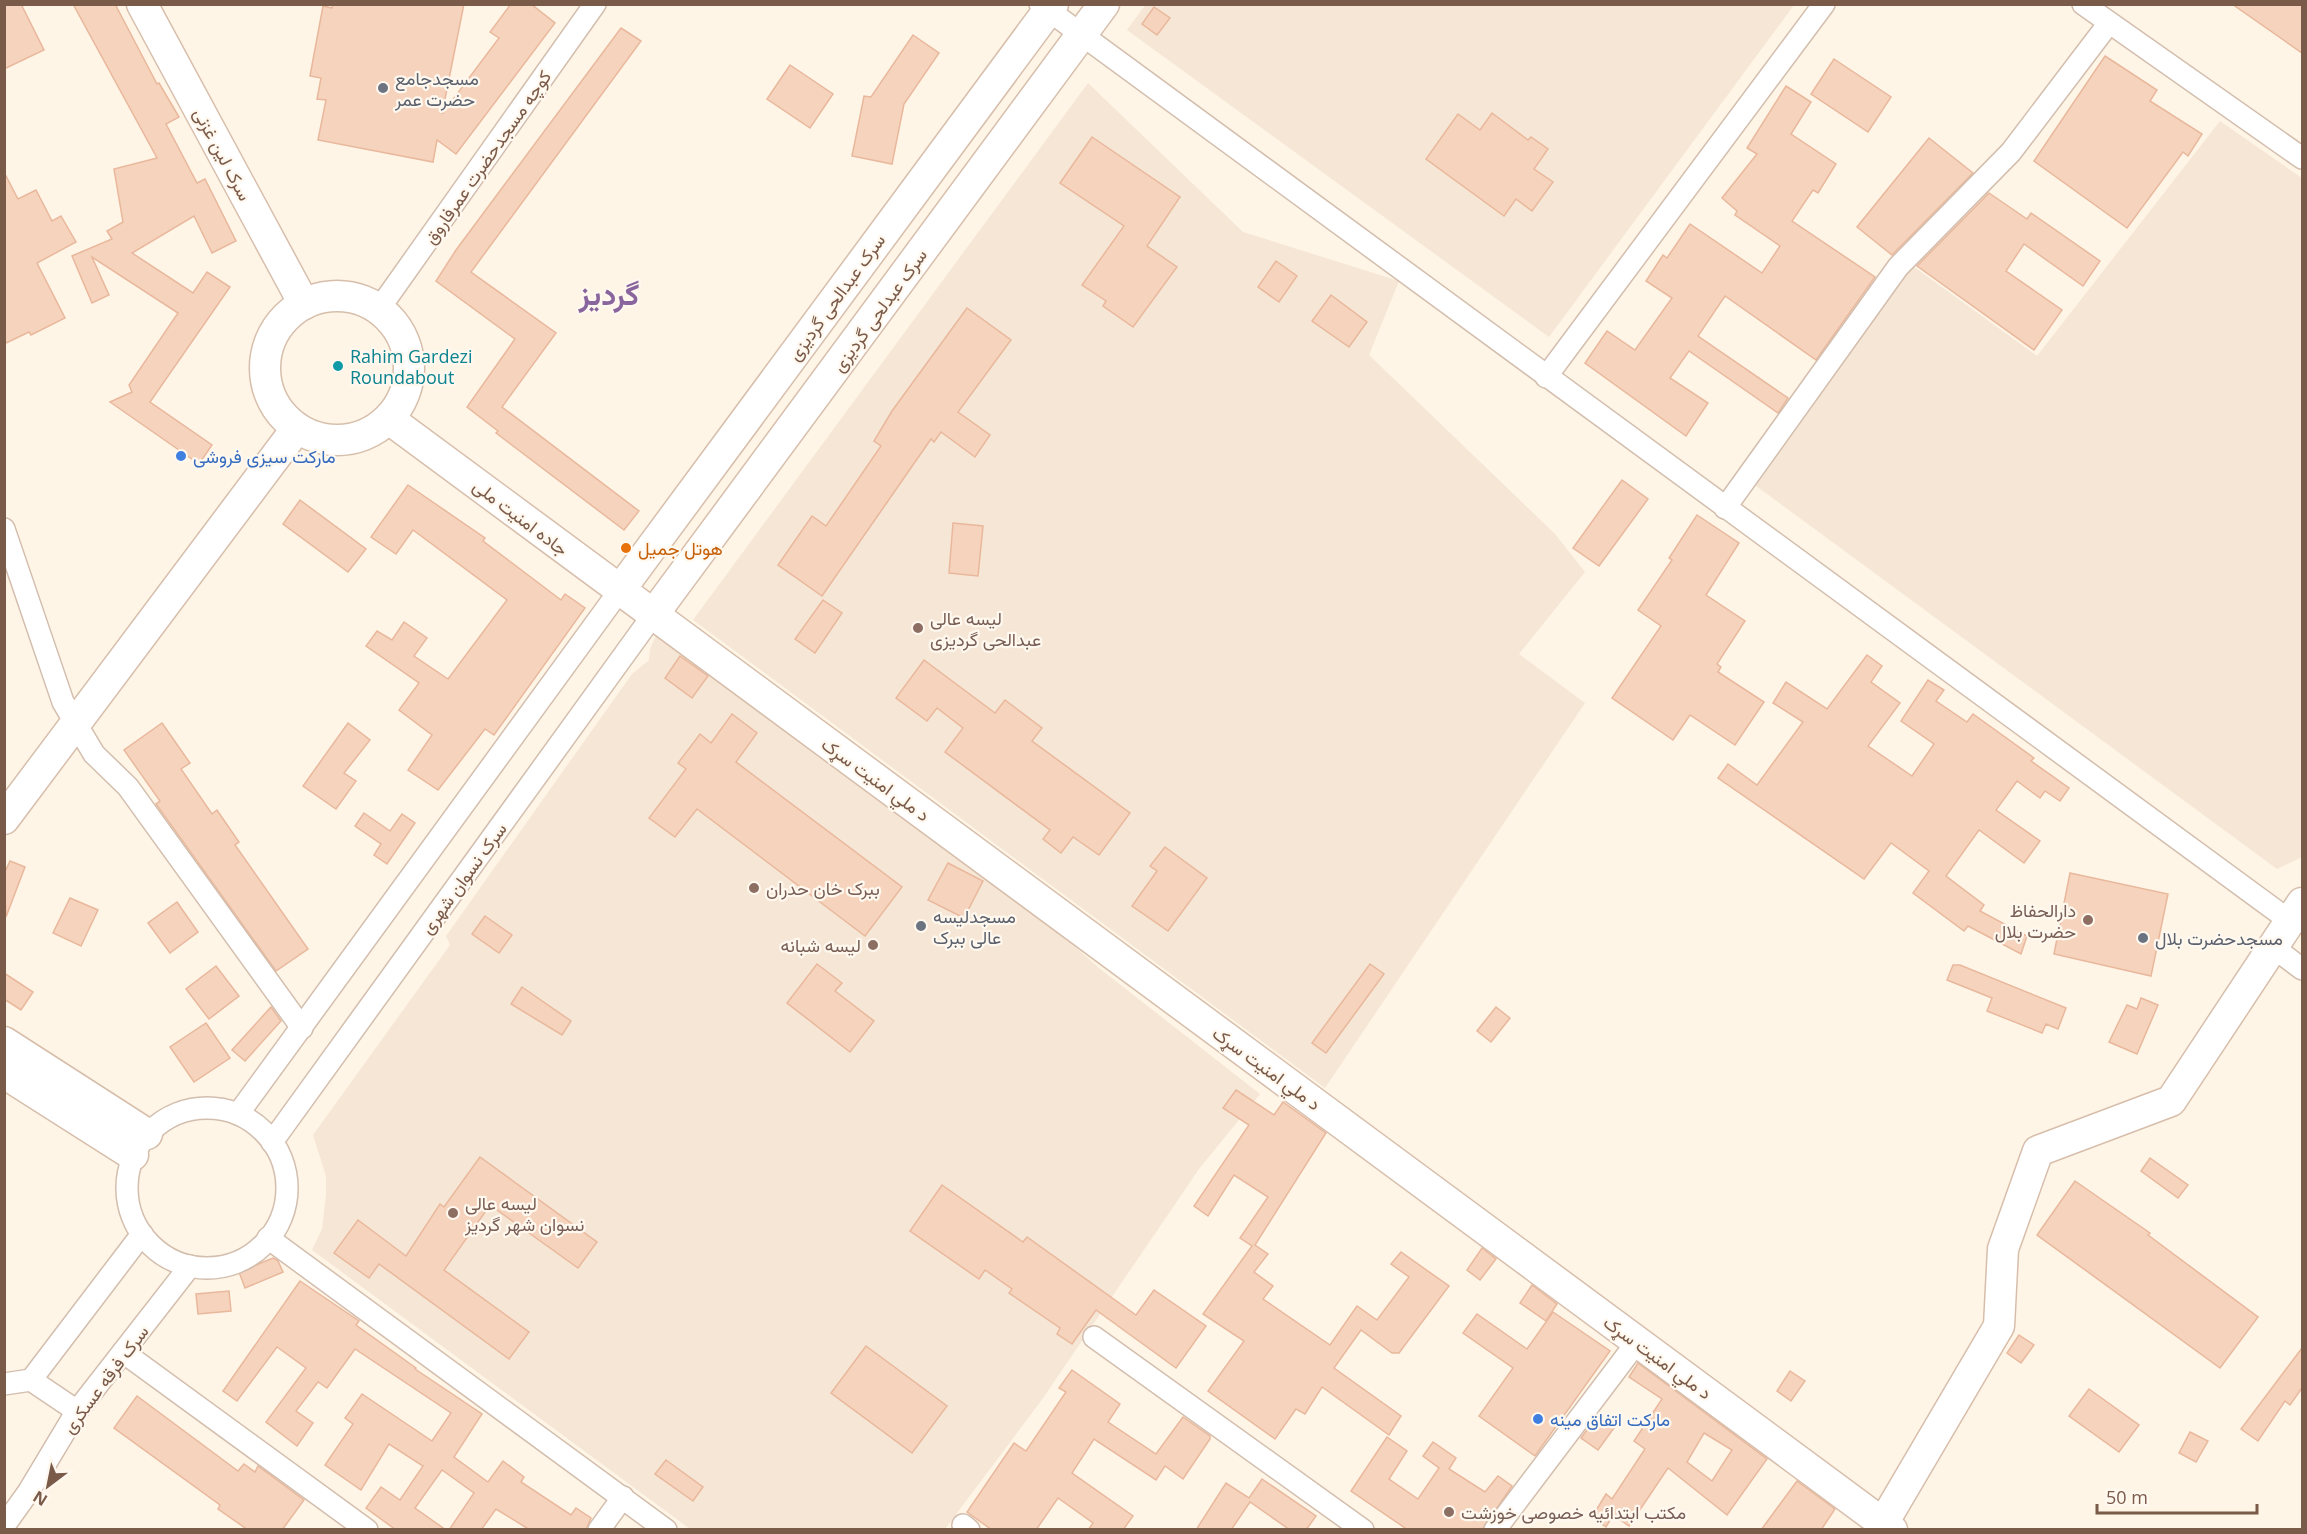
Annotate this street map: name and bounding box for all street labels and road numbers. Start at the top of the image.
street label: کوچه مسجدحضرت عمرفاروق [418,65,557,249]
street label: سرک لین غزنی [189,103,257,205]
street label: سرک عبدالحی گردیزی [782,229,890,365]
street label: سرک عبدلحی گردیزی [826,244,932,376]
street label: جاده امنیت ملی [469,473,573,561]
street label: د ملي امنیت سړک [815,732,935,830]
street label: سرک نسوان شهری [414,818,512,938]
street label: د ملي امنیت سړک [1206,1021,1326,1119]
street label: د ملي امنیت سړک [1597,1310,1717,1408]
street label: سرک فرقه عسکری [56,1320,154,1438]

